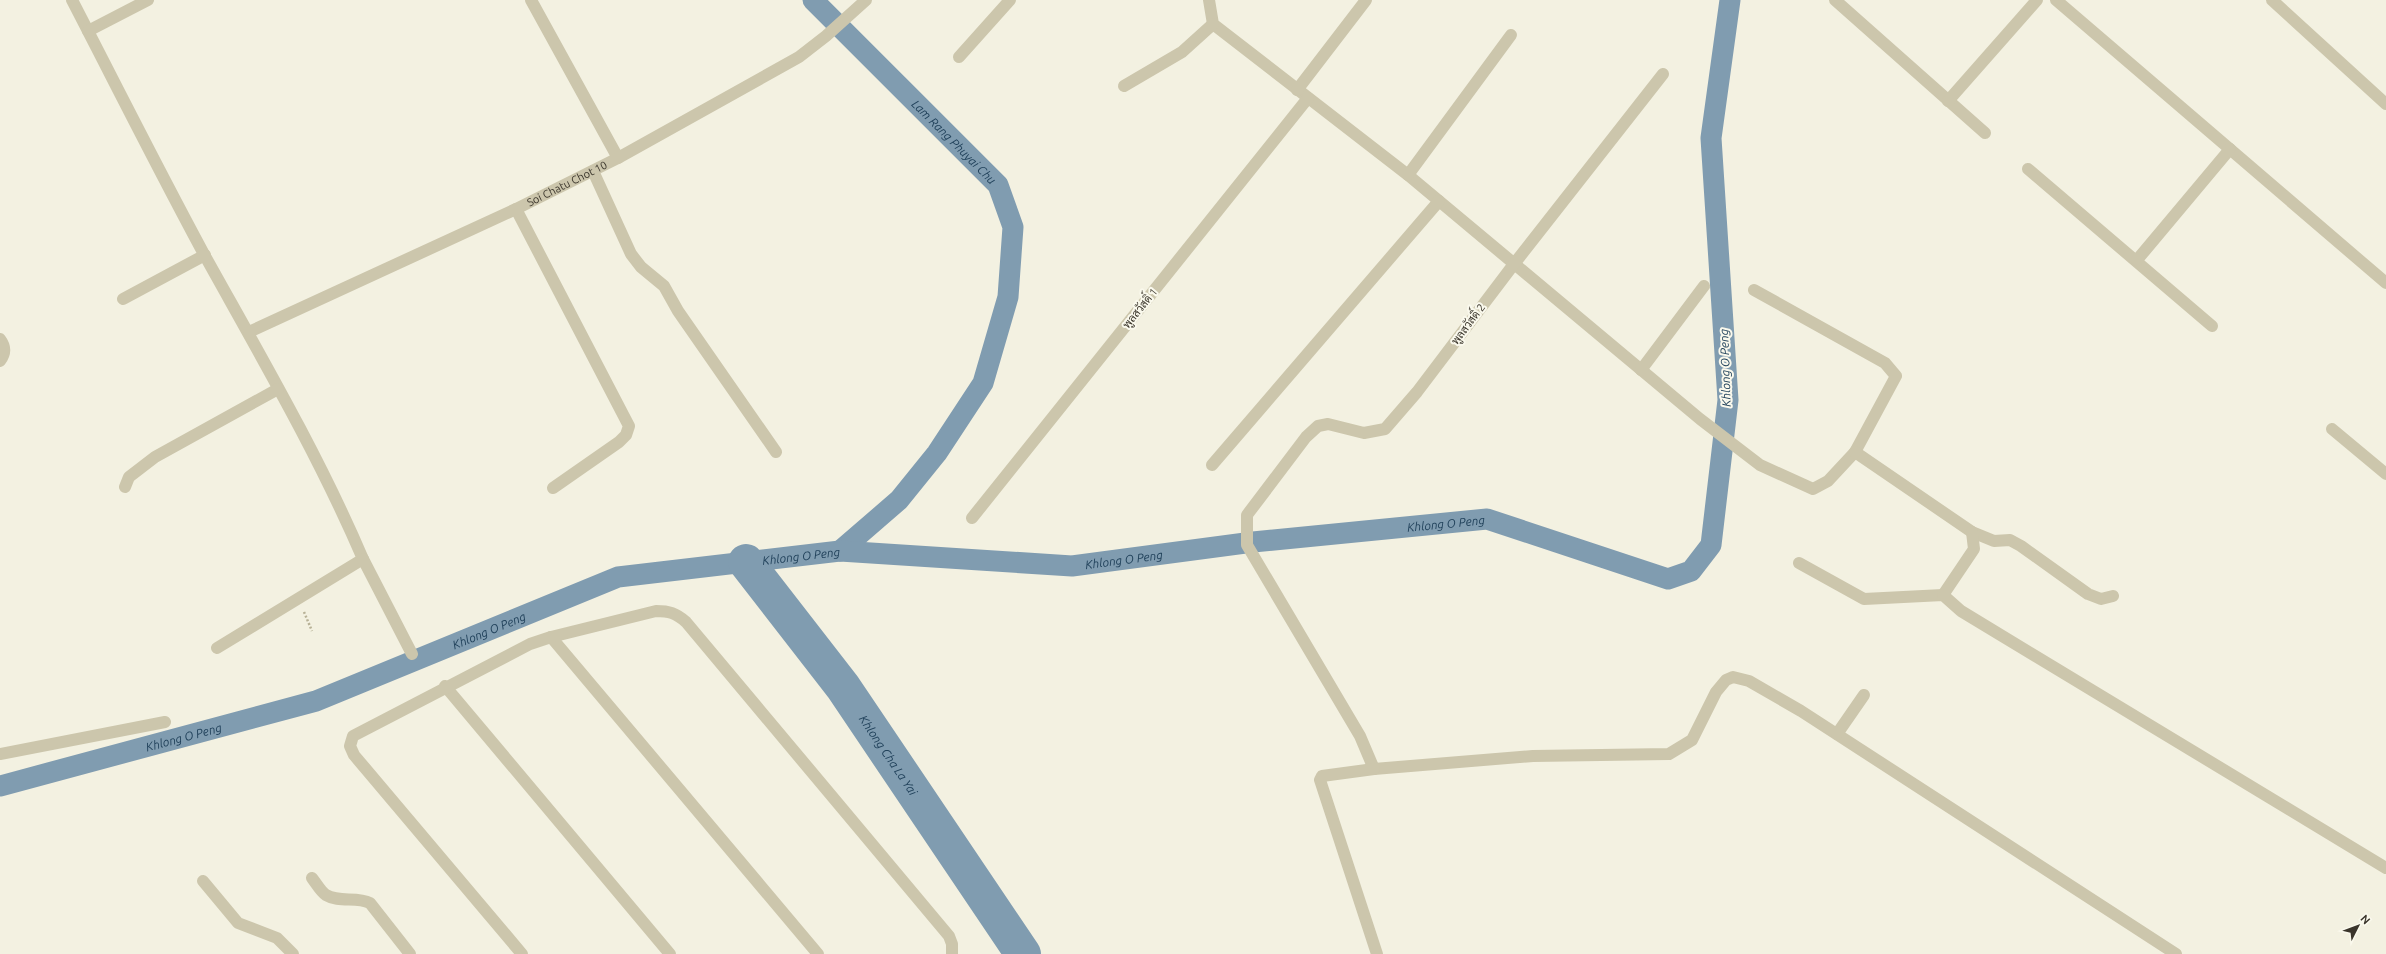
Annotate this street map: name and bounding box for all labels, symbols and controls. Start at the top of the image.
water label: Lam Rang Phuyai Chu [910,97,999,186]
street label: Soi Chatu Chot 10 [525,158,609,209]
street label: พูลสวัสดิ์ 1 [1116,282,1161,332]
street label: พูลสวัสดิ์ 2 [1444,298,1489,348]
water label: Khlong O Peng [1717,328,1733,407]
water label: Khlong O Peng [1406,513,1486,533]
water label: Khlong O Peng [762,545,841,567]
water label: Khlong O Peng [1084,547,1164,571]
water label: Khlong O Peng [450,609,528,651]
water label: Khlong Cha La Yai [857,712,921,798]
water label: Khlong O Peng [144,720,223,753]
north arrow [2338,906,2378,946]
text: N [2358,912,2373,926]

